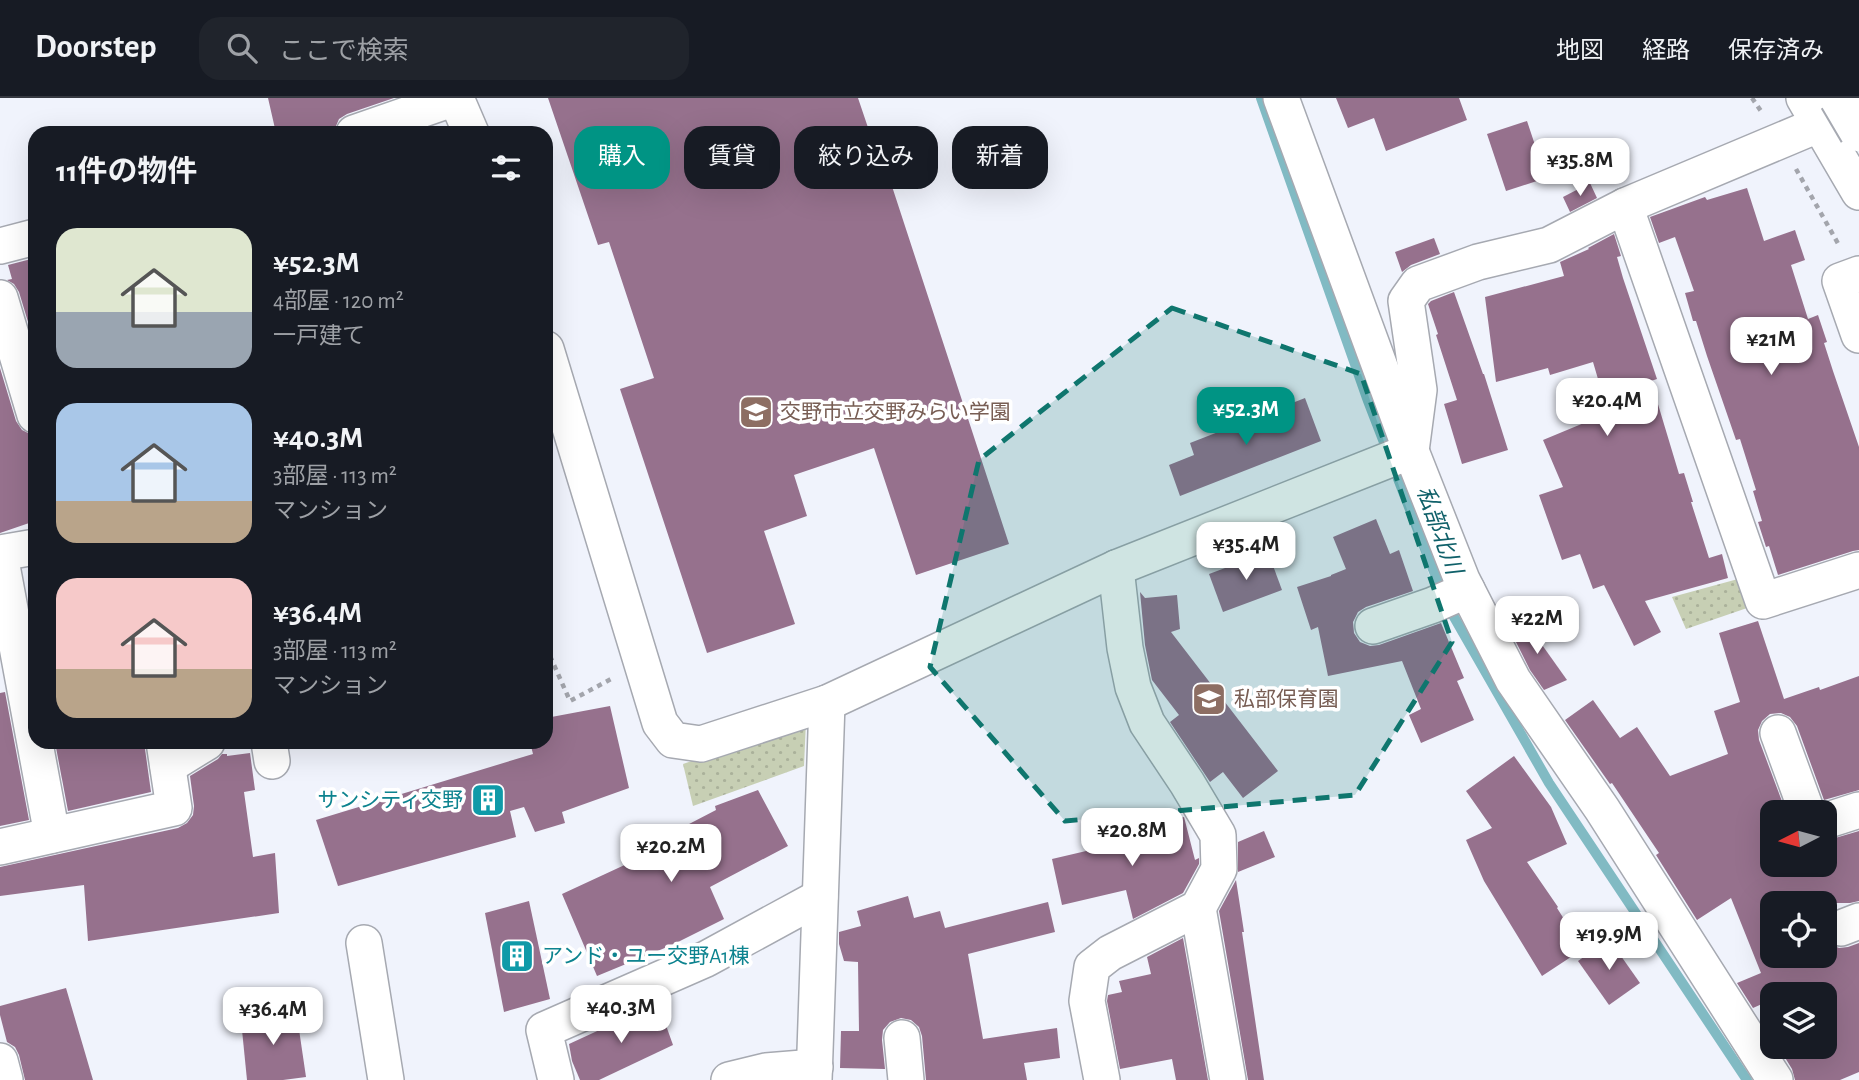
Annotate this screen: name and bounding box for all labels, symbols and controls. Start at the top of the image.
search box [199,17,689,80]
icon: search [223,29,261,67]
text: Doorstep [35,31,157,64]
text: ここで検索 [279,38,409,64]
text: 地図 [1556,39,1604,63]
text: 経路 [1642,39,1690,63]
text: 保存済み [1728,39,1824,63]
chip: 購入 [574,126,670,189]
chip: 賃貸 [684,126,780,189]
chip: 絞り込み [794,126,938,189]
chip: 新着 [952,126,1048,189]
pin: ¥35.8M [1523,139,1637,198]
icon: filters [487,149,525,187]
text: ¥35.8M [1547,149,1613,172]
text: 11件の物件 [56,157,198,187]
text: ¥52.3M [273,248,360,278]
icon: home [112,256,196,340]
text: 4部屋 · 120 m² [273,290,404,313]
pin: ¥21M [1730,317,1812,377]
text: 一戸建て [273,325,365,348]
text: ¥21M [1746,328,1796,351]
pin: ¥20.4M [1550,378,1664,438]
pin: ¥52.3M [1189,388,1303,447]
text: ¥20.4M [1572,389,1642,412]
school or university icon: 交野市立交野みらい学園 [737,393,775,431]
text: ¥52.3M [1213,398,1279,421]
place label: 交野市立交野みらい学園 [780,401,1011,423]
text: ¥40.3M [273,423,363,453]
icon: home [112,431,196,515]
text: 3部屋 · 113 m² [273,465,397,488]
water label: 私部北川 [1412,483,1468,580]
text: マンション [273,500,388,523]
pin: ¥35.4M [1189,522,1303,582]
text: ¥35.4M [1212,533,1280,556]
pin: ¥22M [1496,596,1578,656]
text: ¥36.4M [273,598,362,628]
icon: home [112,606,196,690]
text: ¥22M [1511,607,1563,630]
text: 3部屋 · 113 m² [273,640,397,663]
text: マンション [273,675,388,698]
school or university icon: 私部保育園 [1190,680,1228,718]
place label: 私部保育園 [1234,688,1339,710]
building icon: サンシティ交野 [469,781,507,819]
place label: サンシティ交野 [317,789,463,811]
north arrow [1760,800,1838,877]
map controls [1760,800,1837,1059]
pin: ¥20.8M [1075,808,1189,868]
text: ¥20.8M [1097,819,1167,842]
pin: ¥20.2M [614,824,728,884]
text: ¥20.2M [636,835,706,858]
button: locate [1760,891,1837,968]
pin: ¥19.9M [1552,912,1666,972]
text: ¥19.9M [1576,923,1642,946]
building icon: アンド・ユー交野A1棟 [498,937,536,975]
place label: アンド・ユー交野A1棟 [542,945,750,967]
button: layers [1760,982,1837,1059]
pin: ¥40.3M [564,986,678,1045]
pin: ¥36.4M [216,988,330,1047]
text: ¥40.3M [586,996,656,1019]
text: ¥36.4M [239,998,307,1021]

